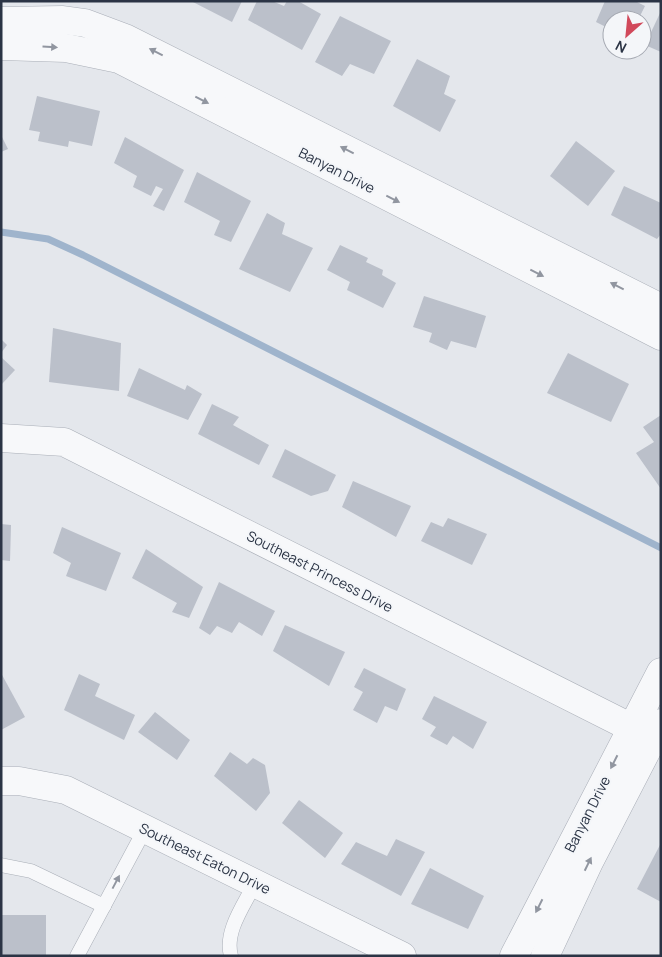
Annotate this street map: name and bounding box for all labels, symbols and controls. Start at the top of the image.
north arrow [602,10,652,60]
text: N [612,36,630,58]
one-way arrow [42,44,58,52]
one-way arrow [148,48,163,56]
one-way arrow [194,96,209,104]
street label: Banyan Drive [296,143,378,197]
one-way arrow [340,146,354,154]
one-way arrow [386,195,400,203]
one-way arrow [530,269,545,277]
one-way arrow [610,282,624,290]
street label: Southeast Princess Drive [244,526,396,616]
one-way arrow [610,755,618,769]
street label: Banyan Drive [560,773,614,855]
street label: Southeast Eaton Drive [136,818,274,898]
one-way arrow [584,857,592,871]
one-way arrow [112,875,120,889]
one-way arrow [535,899,543,913]

